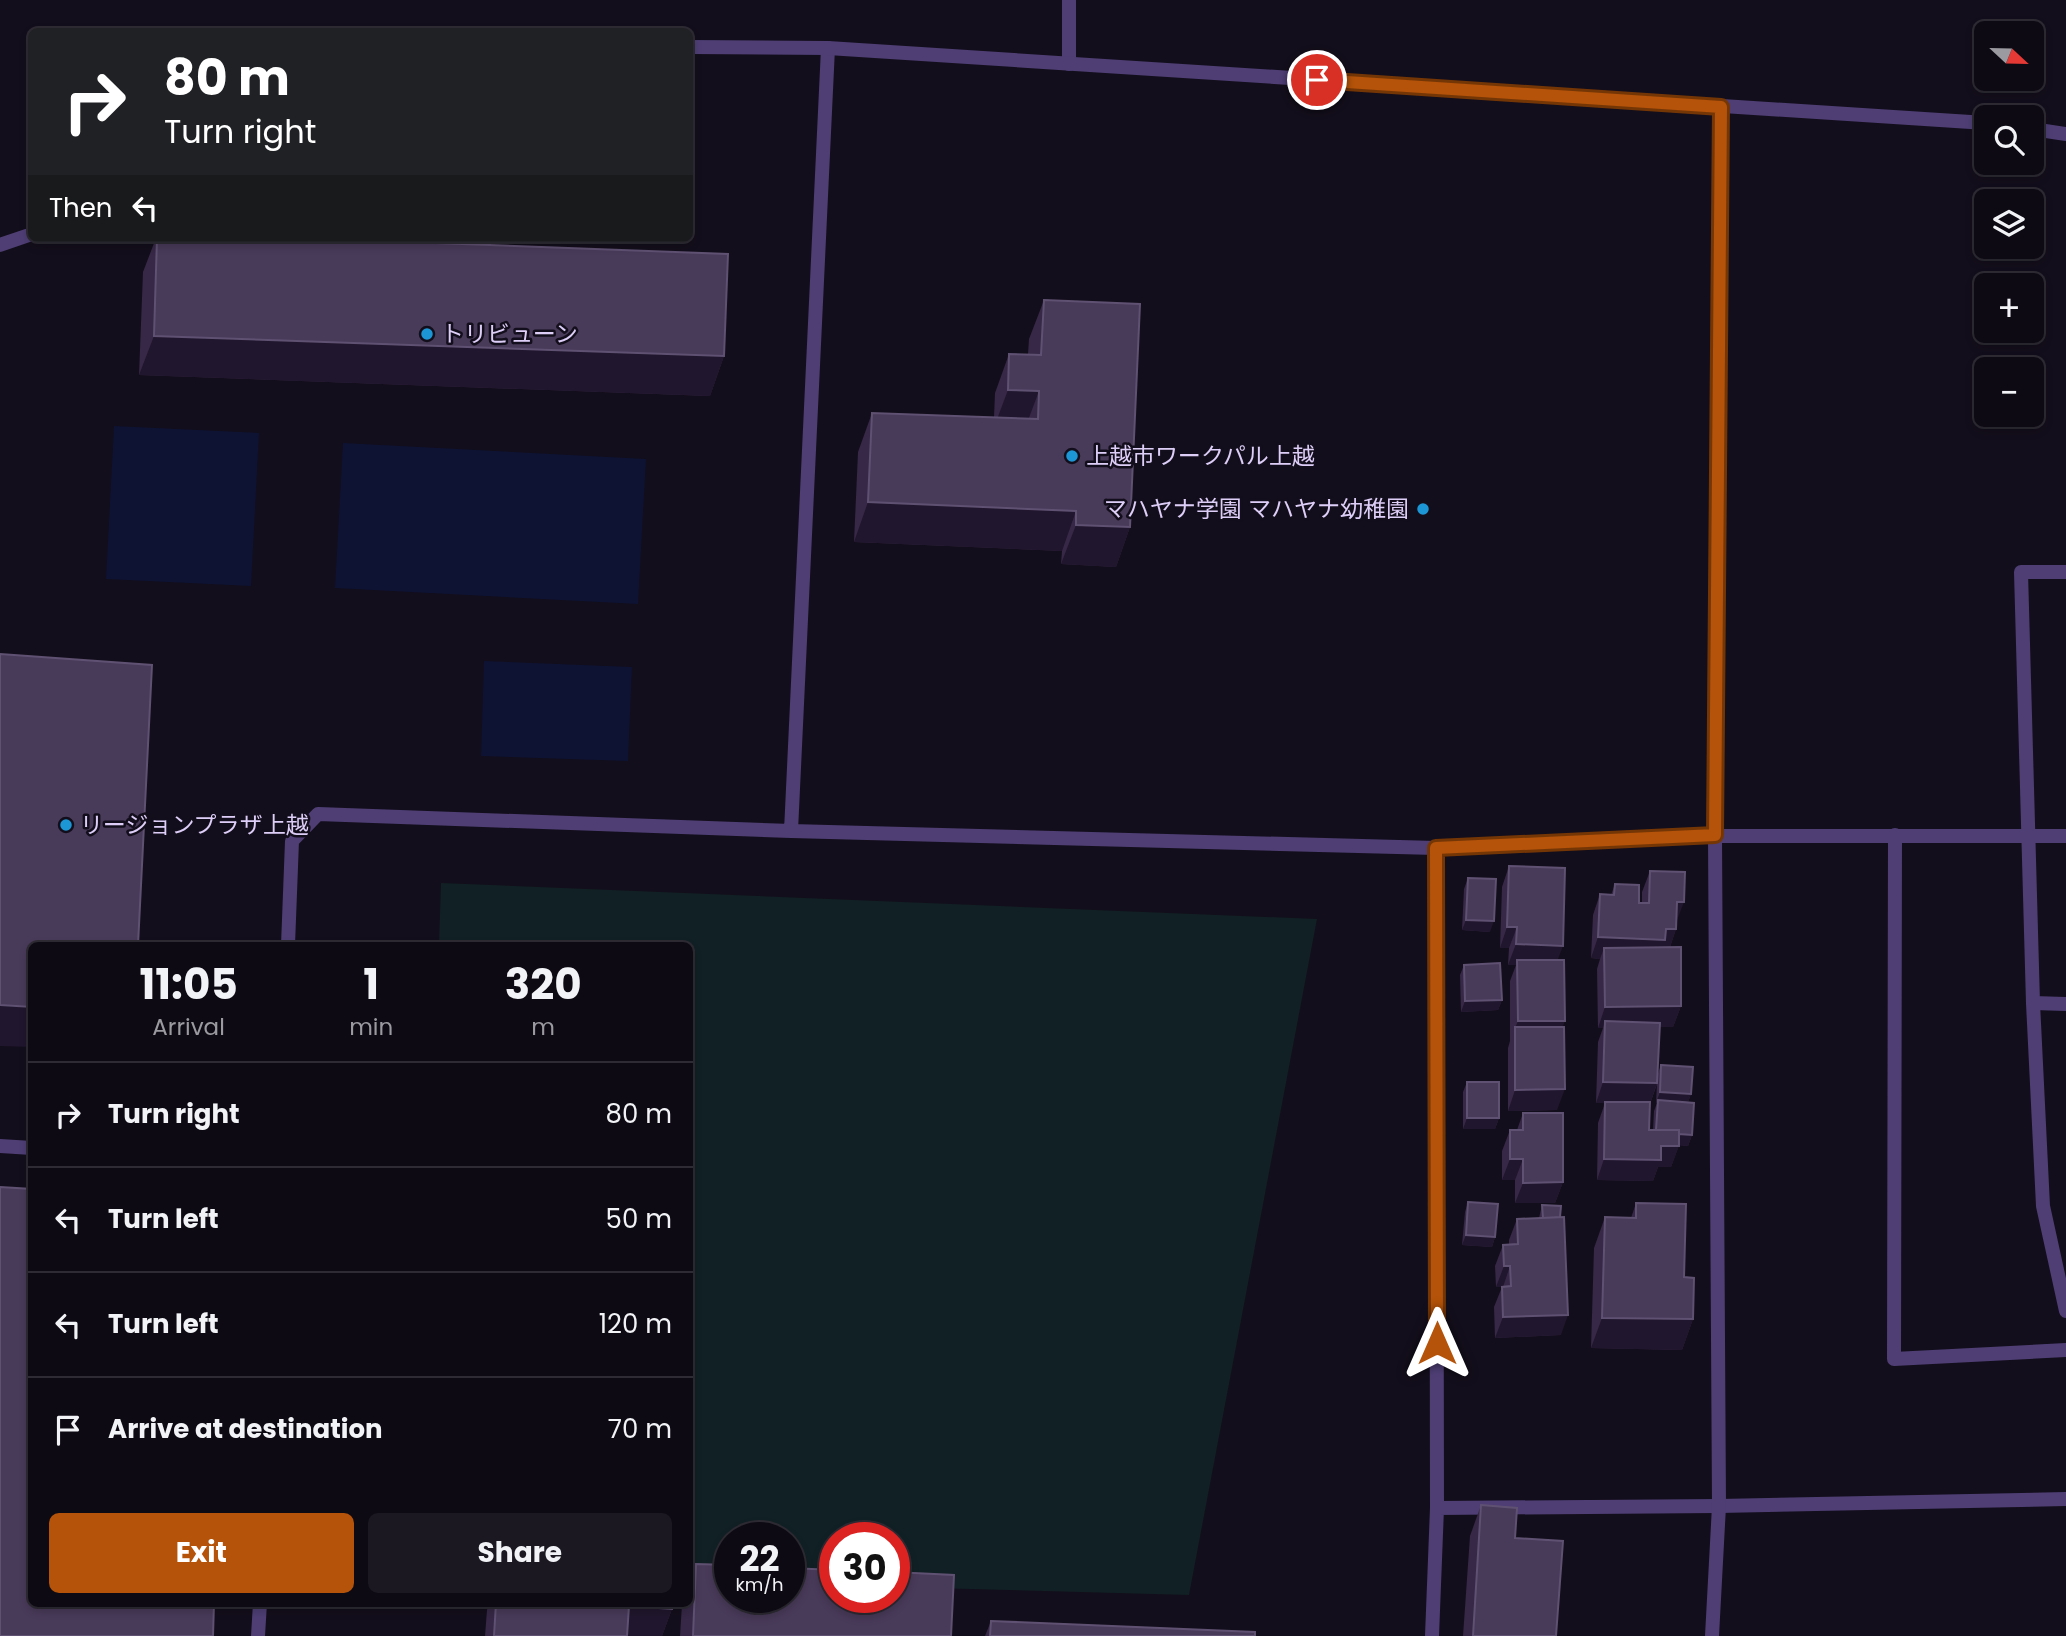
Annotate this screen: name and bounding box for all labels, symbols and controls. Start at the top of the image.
north arrow [1974,21,2044,91]
map controls [1974,21,2044,427]
text: 80 m [164,44,290,112]
pin [1287,50,1347,110]
icon: right [49,56,140,147]
icon: arrive [1298,61,1336,99]
button: search [1974,105,2044,175]
text: Turn right [164,109,316,154]
icon: left [126,189,164,227]
button: layers [1974,189,2044,259]
text: Then [49,190,112,226]
button: + [1974,273,2044,343]
place label: トリビューン [441,318,578,350]
marker: トリビューン [419,326,435,342]
button: − [1974,357,2044,427]
place label: 上越市ワークパル上越 [1086,440,1315,472]
marker: 上越市ワークパル上越 [1064,448,1080,464]
place label: マハヤナ学園 マハヤナ幼稚園 [1104,493,1409,525]
marker: マハヤナ学園 マハヤナ幼稚園 [1415,501,1431,517]
place label: リージョンプラザ上越 [80,809,309,841]
marker: リージョンプラザ上越 [58,817,74,833]
text: 11:05 [139,955,238,1014]
text: 1 [363,955,379,1014]
text: 320 [505,955,582,1014]
text: Arrival [152,1011,225,1043]
text: min [349,1011,393,1043]
text: m [531,1011,555,1043]
icon: right [49,1096,87,1134]
text: Turn right [108,1096,240,1132]
text: 80 m [606,1096,672,1132]
icon: left [49,1201,87,1239]
text: Turn left [108,1201,219,1237]
text: 50 m [606,1201,672,1237]
icon: left [49,1306,87,1344]
text: Turn left [108,1306,219,1342]
text: 120 m [599,1306,672,1342]
position arrow [1400,1306,1474,1380]
icon: arrive [49,1411,87,1449]
text: Arrive at destination [108,1411,383,1447]
text: 70 m [608,1411,672,1447]
button: Exit [49,1513,354,1593]
button: Share [368,1513,672,1593]
speed limit sign: 30 [819,1522,910,1613]
text: 22 [740,1534,779,1583]
text: km/h [736,1572,783,1597]

